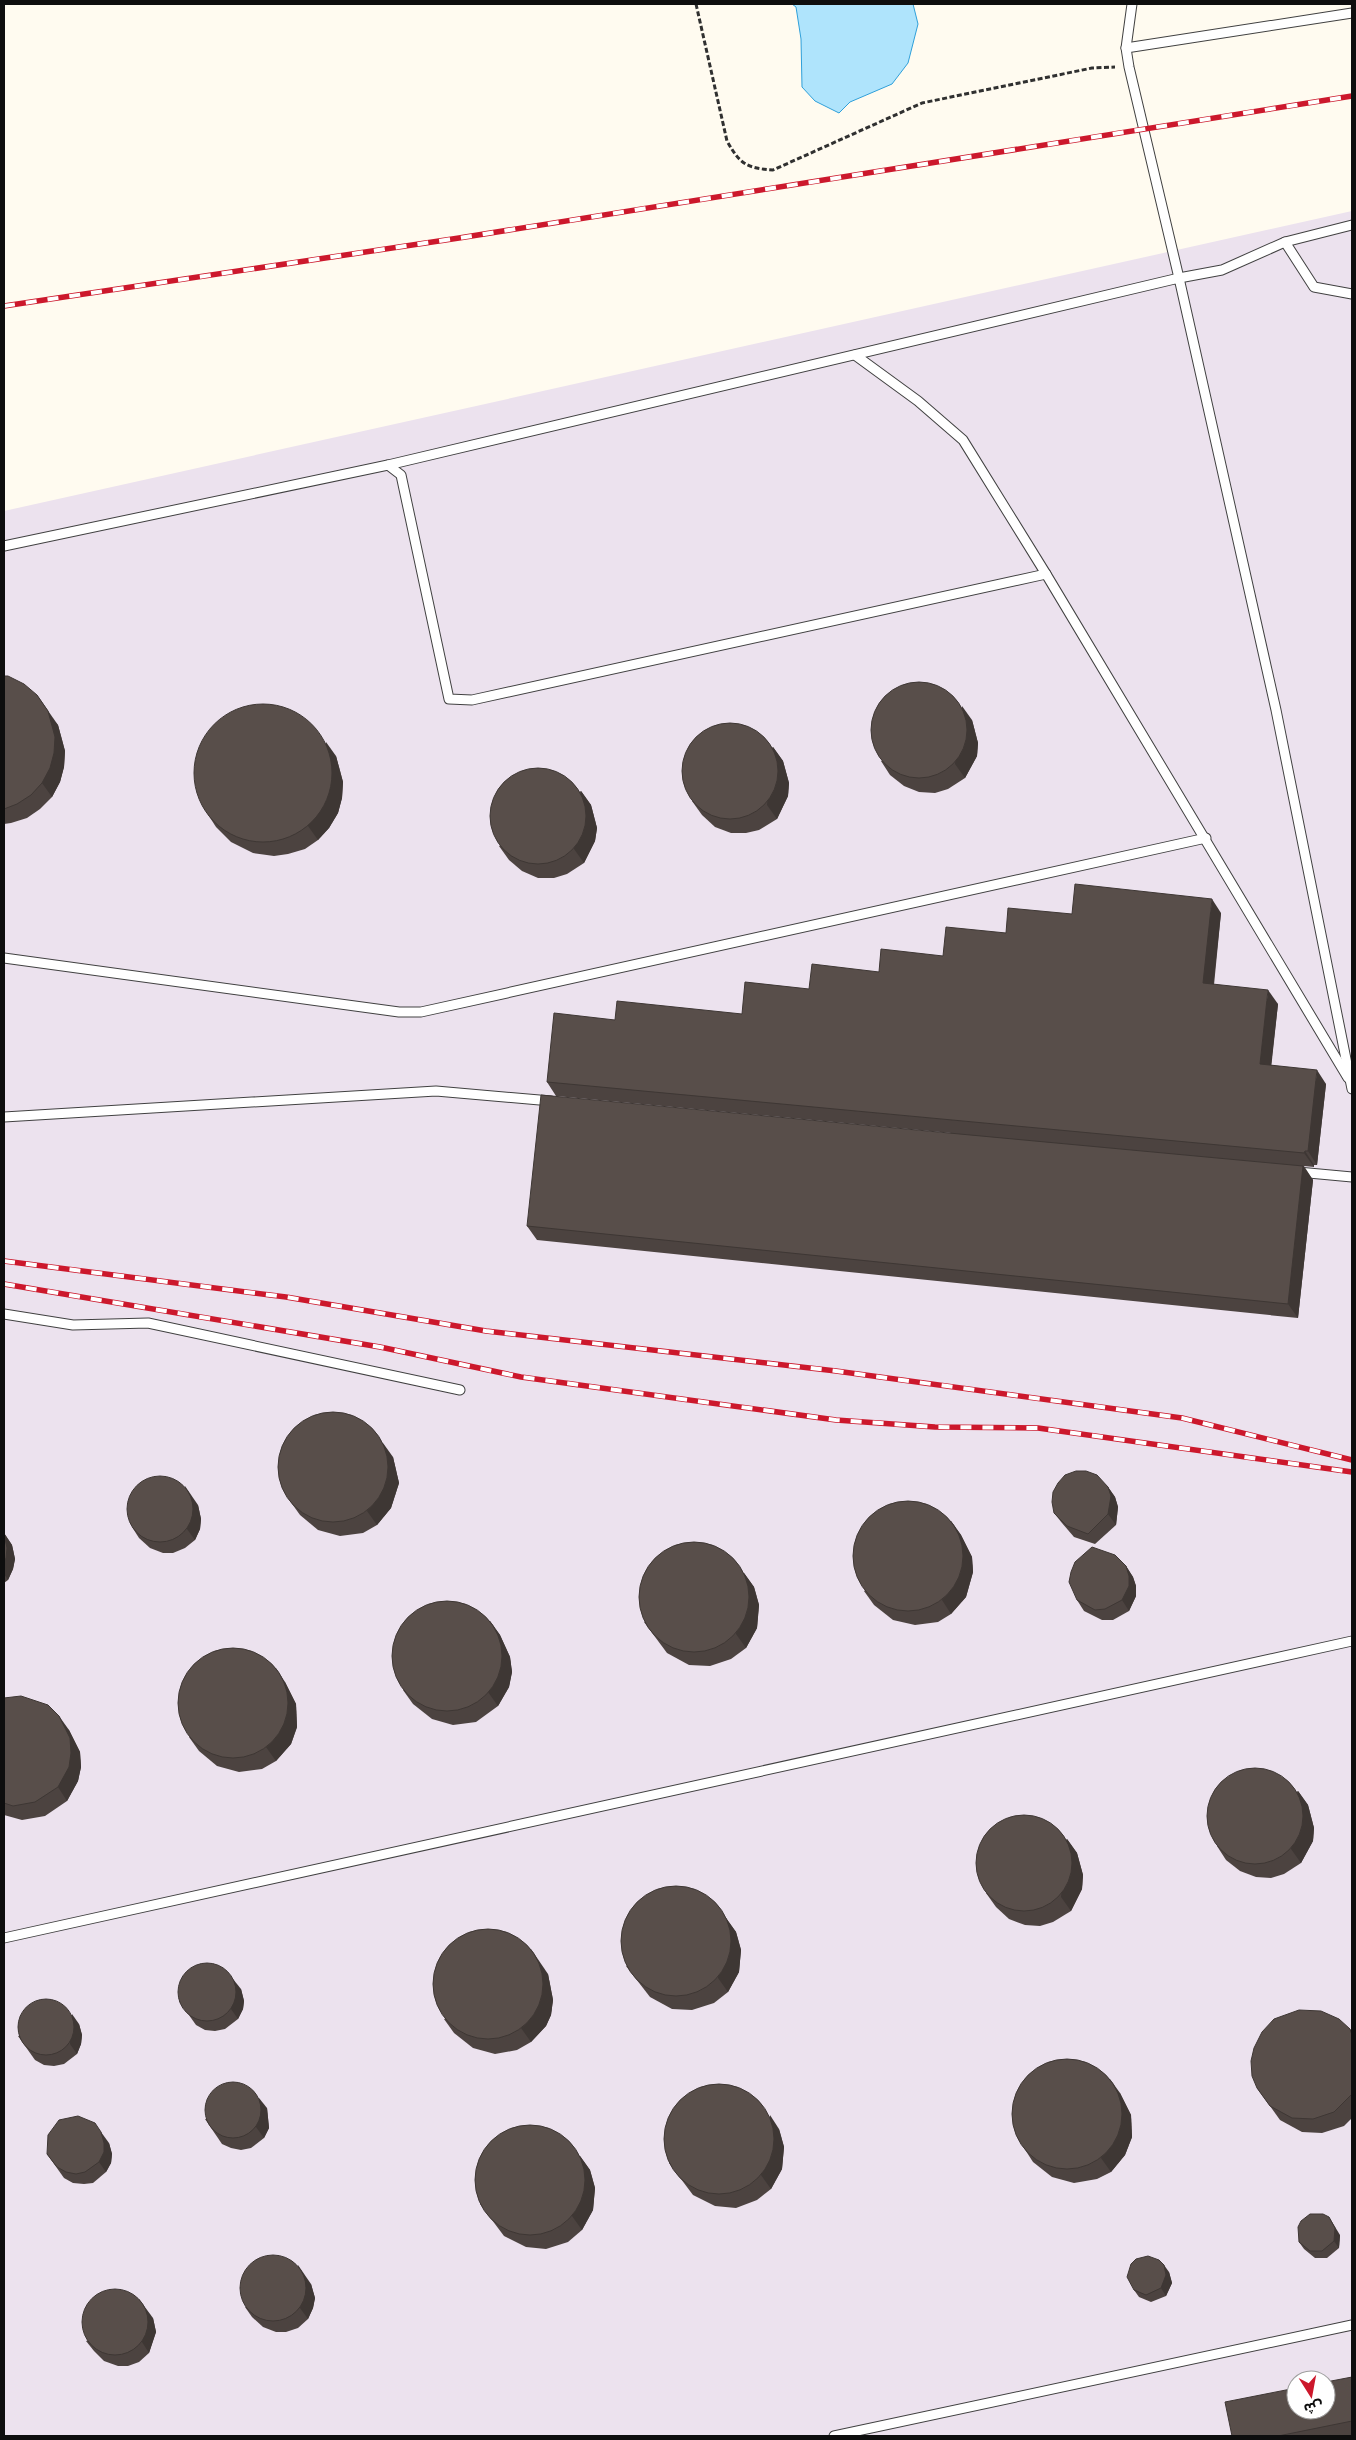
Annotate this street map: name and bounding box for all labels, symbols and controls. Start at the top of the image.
north arrow [1286,2370,1336,2420]
text: ش [1301,2391,1326,2423]

